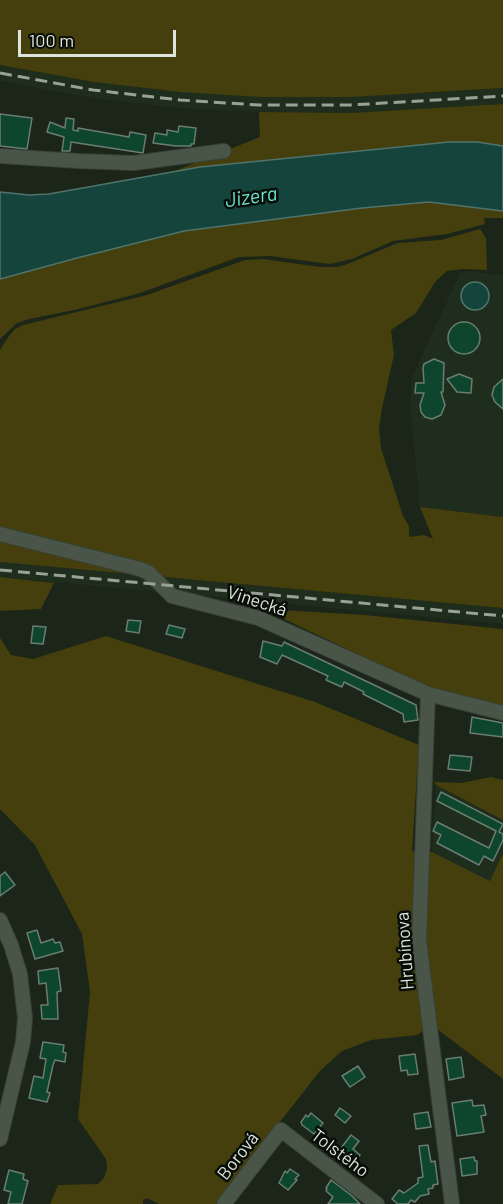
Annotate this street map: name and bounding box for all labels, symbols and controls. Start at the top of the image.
scale bar [21,18,178,56]
text: 100 m [29,29,74,51]
water label: Jizera [223,181,279,213]
street label: Vinecká [224,581,290,621]
street label: Hrubínova [391,911,419,991]
street label: Tolstého [307,1124,373,1182]
street label: Borová [213,1128,263,1184]

